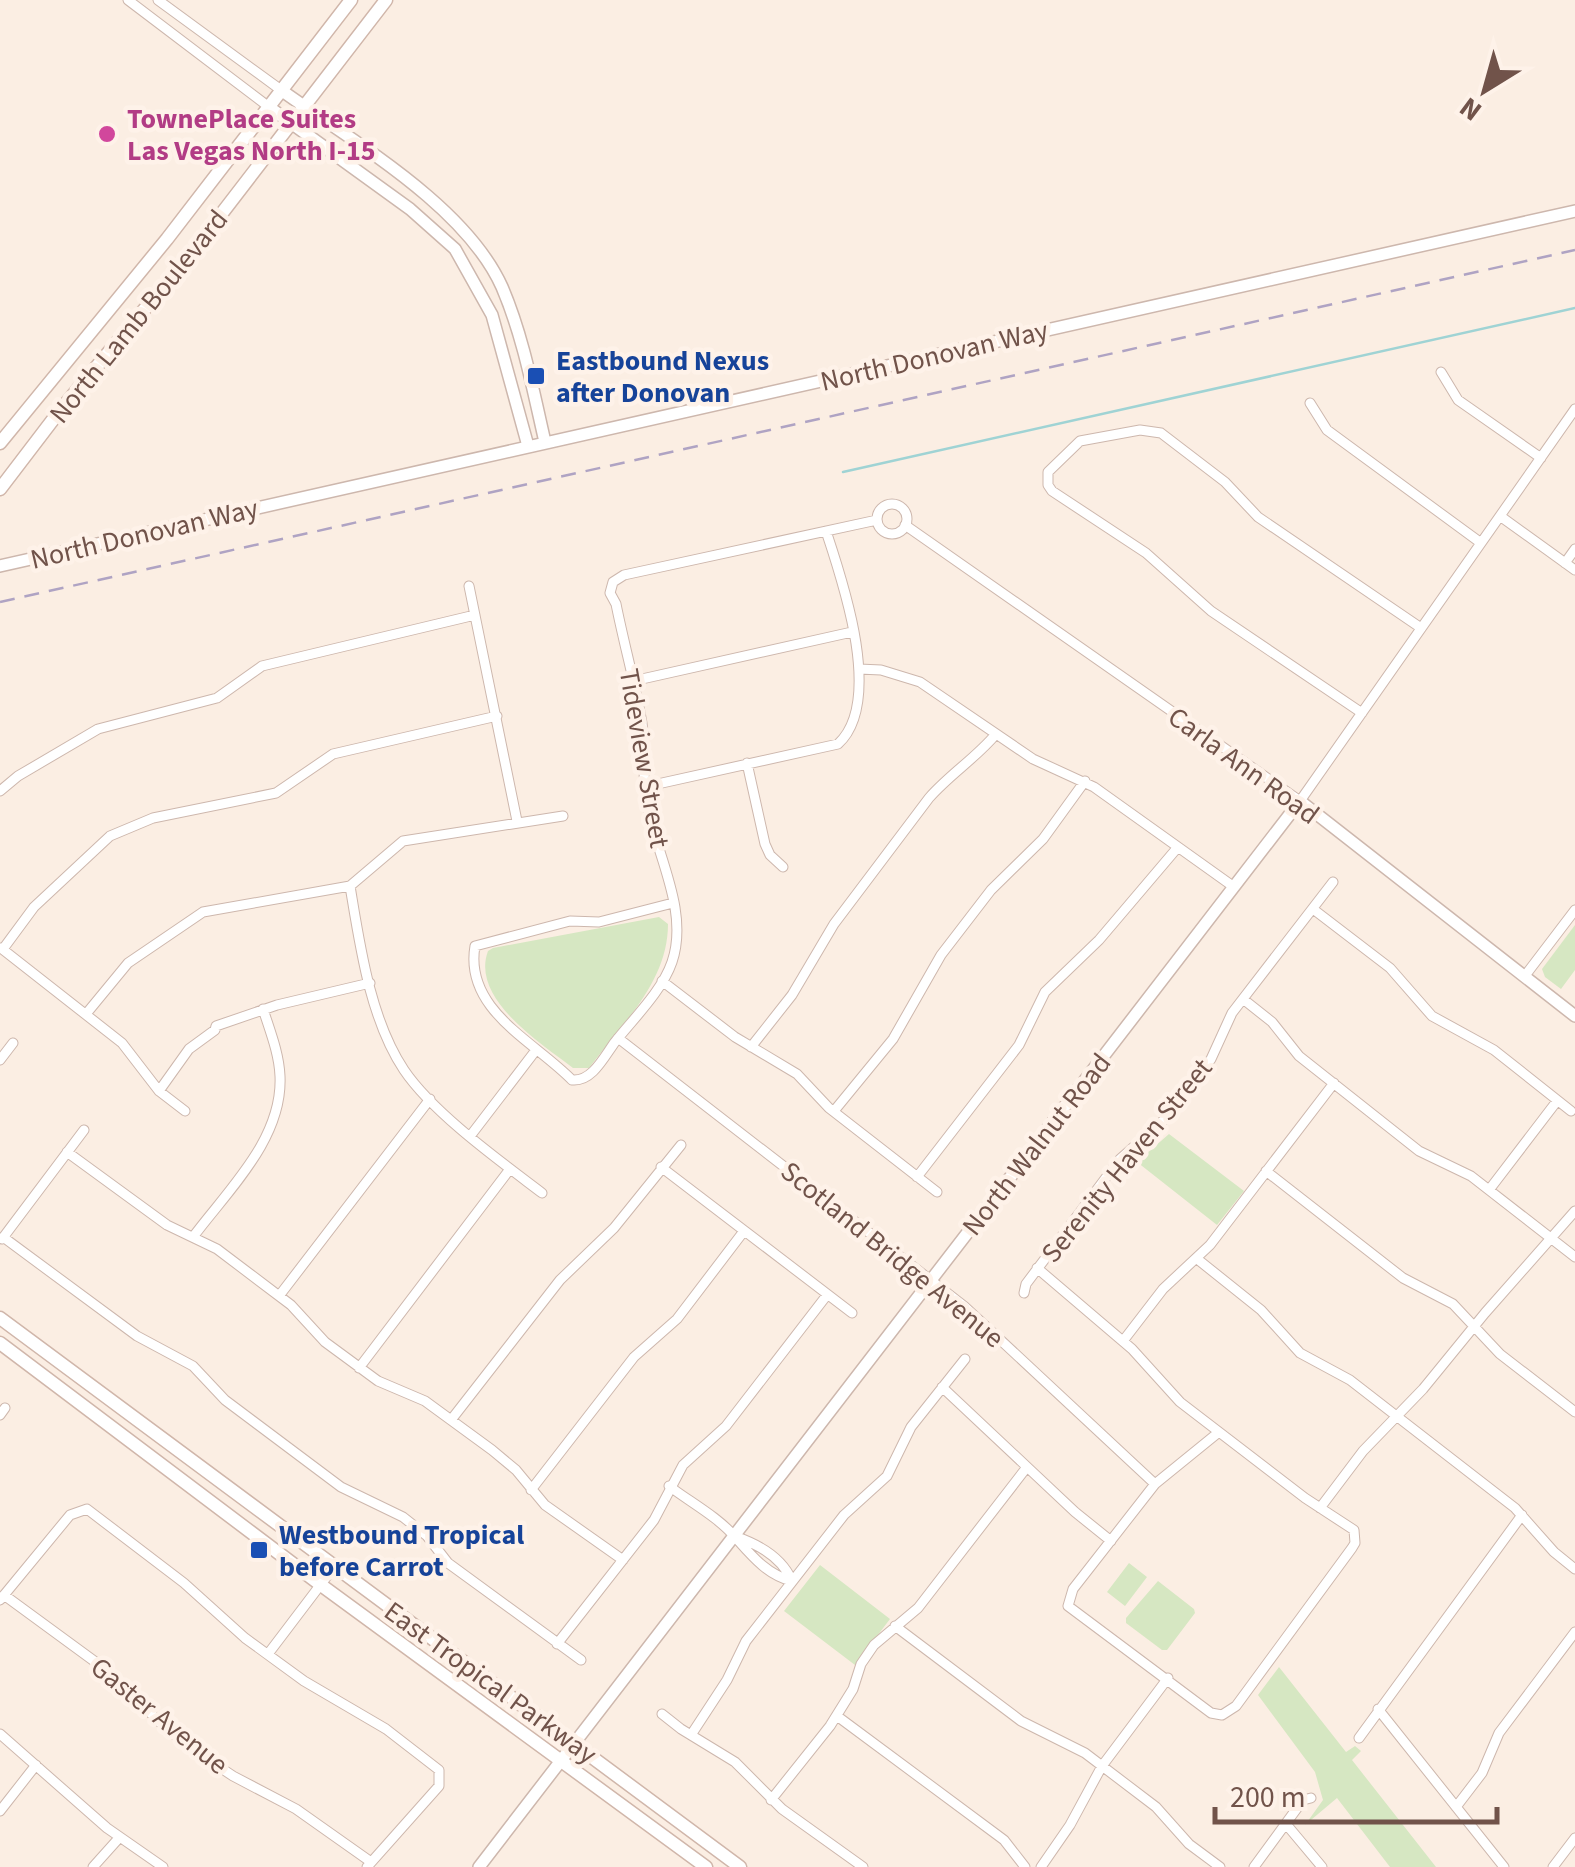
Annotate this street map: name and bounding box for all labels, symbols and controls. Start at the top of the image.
north arrow [1435,40,1535,140]
text: N [1451,88,1490,131]
place label: TownePlace Suites Las Vegas North I-15 [127,99,376,171]
marker: TownePlace Suites Las Vegas North I-15 [96,123,118,145]
street label: North Lamb Boulevard [40,201,238,432]
street label: North Donovan Way [817,310,1052,402]
place label: Eastbound Nexus after Donovan [556,341,769,413]
marker: Eastbound Nexus after Donovan [525,365,547,387]
street label: North Donovan Way [27,488,262,580]
street label: Tideview Street [609,665,680,851]
street label: Carla Ann Road [1160,697,1327,834]
street label: North Walnut Road [953,1045,1121,1244]
street label: Serenity Haven Street [1032,1049,1222,1271]
street label: Scotland Bridge Avenue [772,1152,1013,1358]
place label: Westbound Tropical before Carrot [279,1515,524,1587]
marker: Westbound Tropical before Carrot [248,1539,270,1561]
street label: East Tropical Parkway [376,1592,605,1774]
street label: Gaster Avenue [82,1648,237,1784]
scale bar [1215,1762,1498,1824]
text: 200 m [1230,1776,1306,1819]

